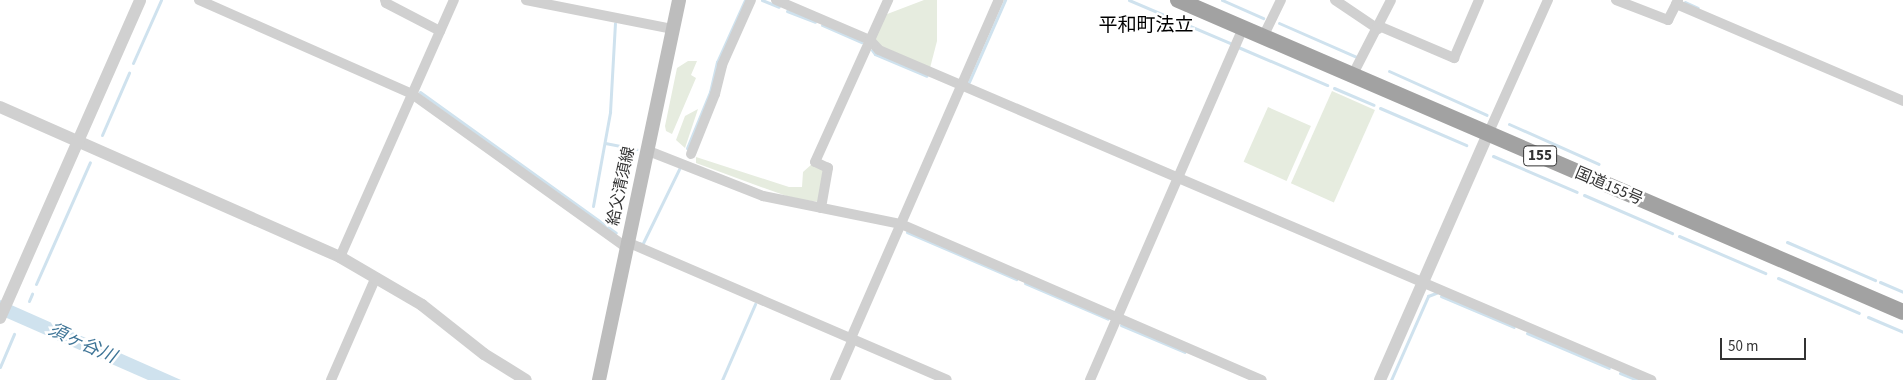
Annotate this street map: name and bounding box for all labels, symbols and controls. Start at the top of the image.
district label: 平和町法立 [1099,15,1193,37]
road number: 155 [1522,144,1558,168]
street label: 給父清須線 [603,145,639,227]
street label: 国道155号 [1572,163,1646,209]
water label: 須ヶ谷川 [45,319,119,369]
scale bar [1723,328,1809,360]
text: 50 m [1728,336,1758,357]

